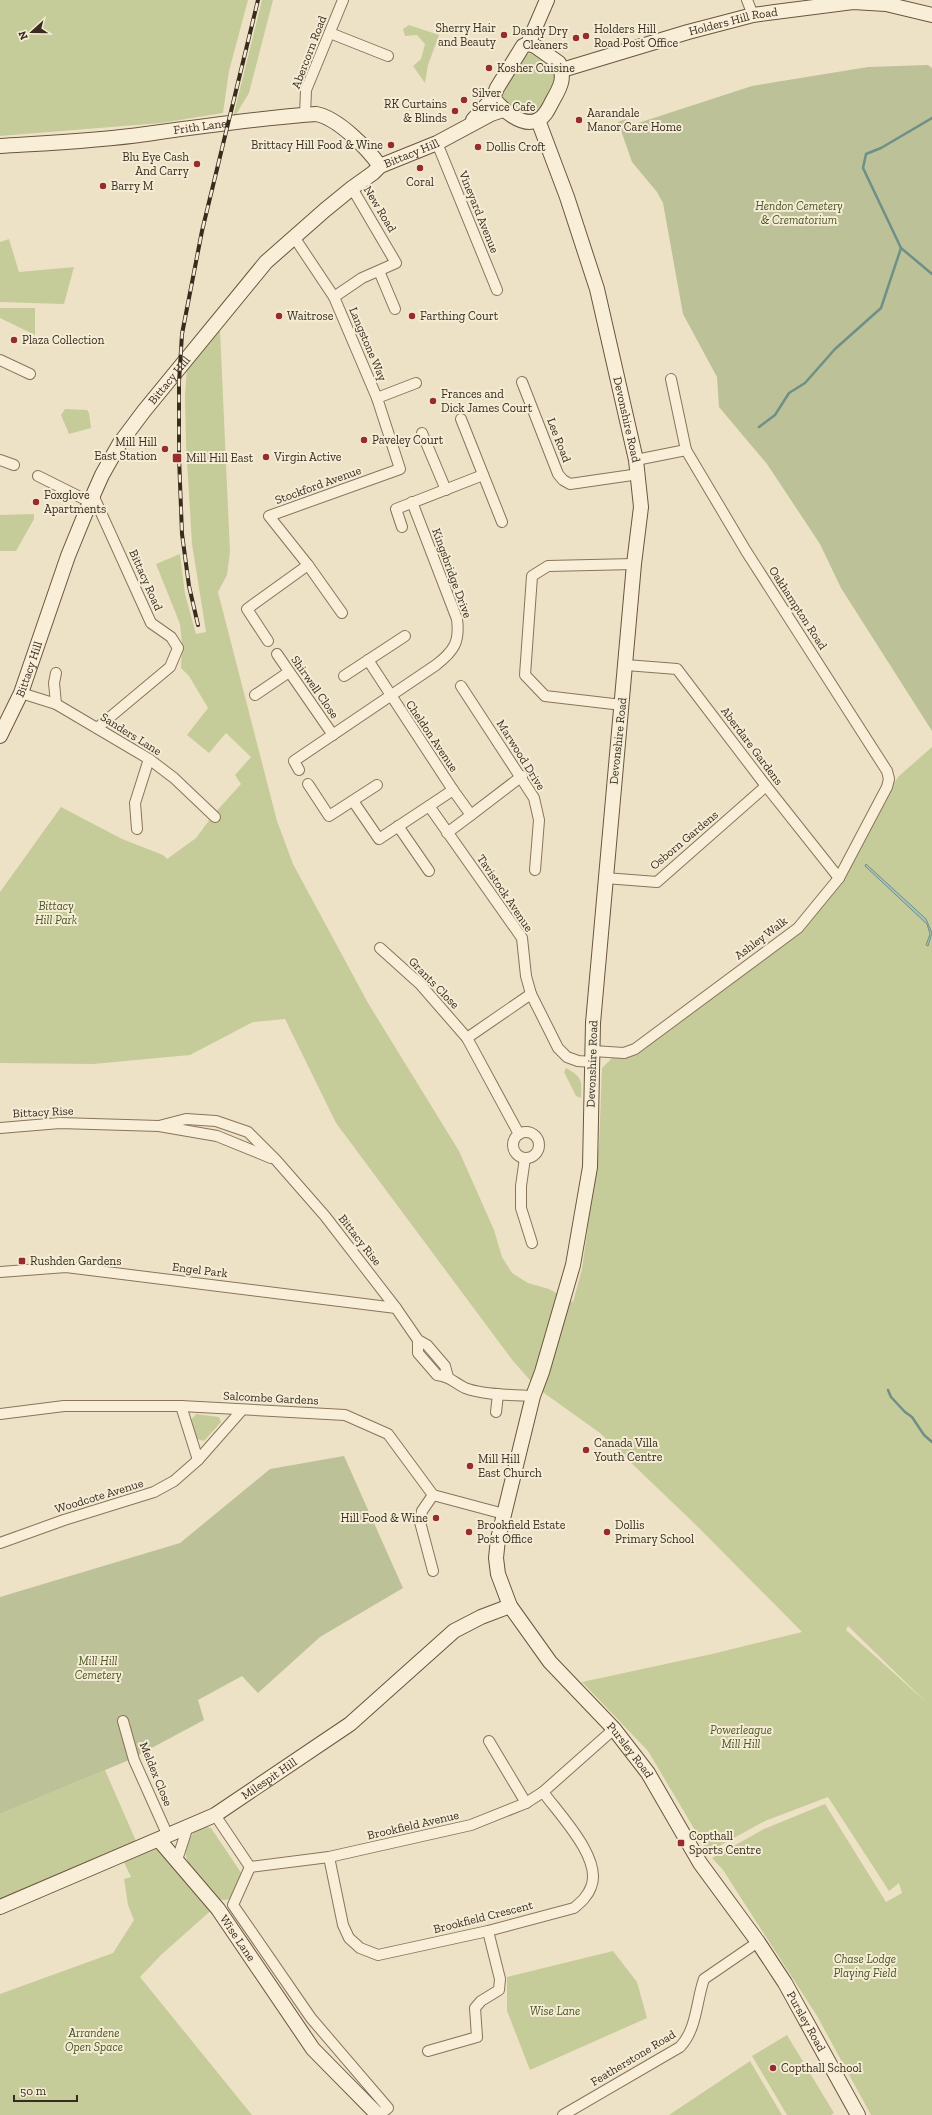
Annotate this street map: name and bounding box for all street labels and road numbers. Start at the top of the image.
street label: Holders Hill Road [687,5,779,39]
street label: Abercorn Road [289,13,329,90]
street label: Frith Lane [172,116,228,137]
street label: Bittacy Hill [382,136,442,171]
street label: Vineyard Avenue [456,168,502,255]
street label: New Road [361,183,399,235]
street label: Langstone Way [346,305,390,384]
street label: Bittacy Hill [145,353,193,407]
street label: Devonshire Road [610,375,643,464]
street label: Lee Road [544,416,574,465]
street label: Stockford Avenue [273,463,363,507]
street label: Kingsbridge Drive [429,526,475,620]
street label: Bittacy Road [126,547,166,613]
street label: Oakhampton Road [766,564,830,652]
street label: Bittacy Hill [13,639,45,700]
street label: Shirwell Close [288,653,342,721]
street label: Devonshire Road [606,696,630,785]
street label: Cheldon Avenue [403,698,461,775]
street label: Aberdare Gardens [718,704,786,788]
street label: Sanders Lane [98,710,164,758]
street label: Marwood Drive [494,717,548,793]
street label: Osborn Gardens [647,807,721,873]
street label: Tavistock Avenue [474,852,536,935]
street label: Ashley Walk [732,913,791,962]
street label: Grants Close [406,954,462,1012]
street label: Devonshire Road [583,1020,601,1108]
street label: Bittacy Rise [12,1103,74,1121]
street label: Bittacy Rise [336,1212,385,1269]
street label: Engel Park [171,1260,229,1280]
street label: Salcombe Gardens [223,1389,319,1407]
street label: Woodcote Avenue [53,1476,145,1516]
street label: Pursley Road [604,1719,656,1781]
street label: Meldex Close [137,1740,175,1809]
street label: Milespit Hill [239,1755,300,1802]
street label: Brookfield Avenue [366,1808,460,1842]
street label: Brookfield Crescent [432,1898,535,1936]
street label: Wise Lane [217,1912,259,1964]
street label: Pursley Road [784,1989,829,2054]
street label: Featherstone Road [588,2027,678,2089]

